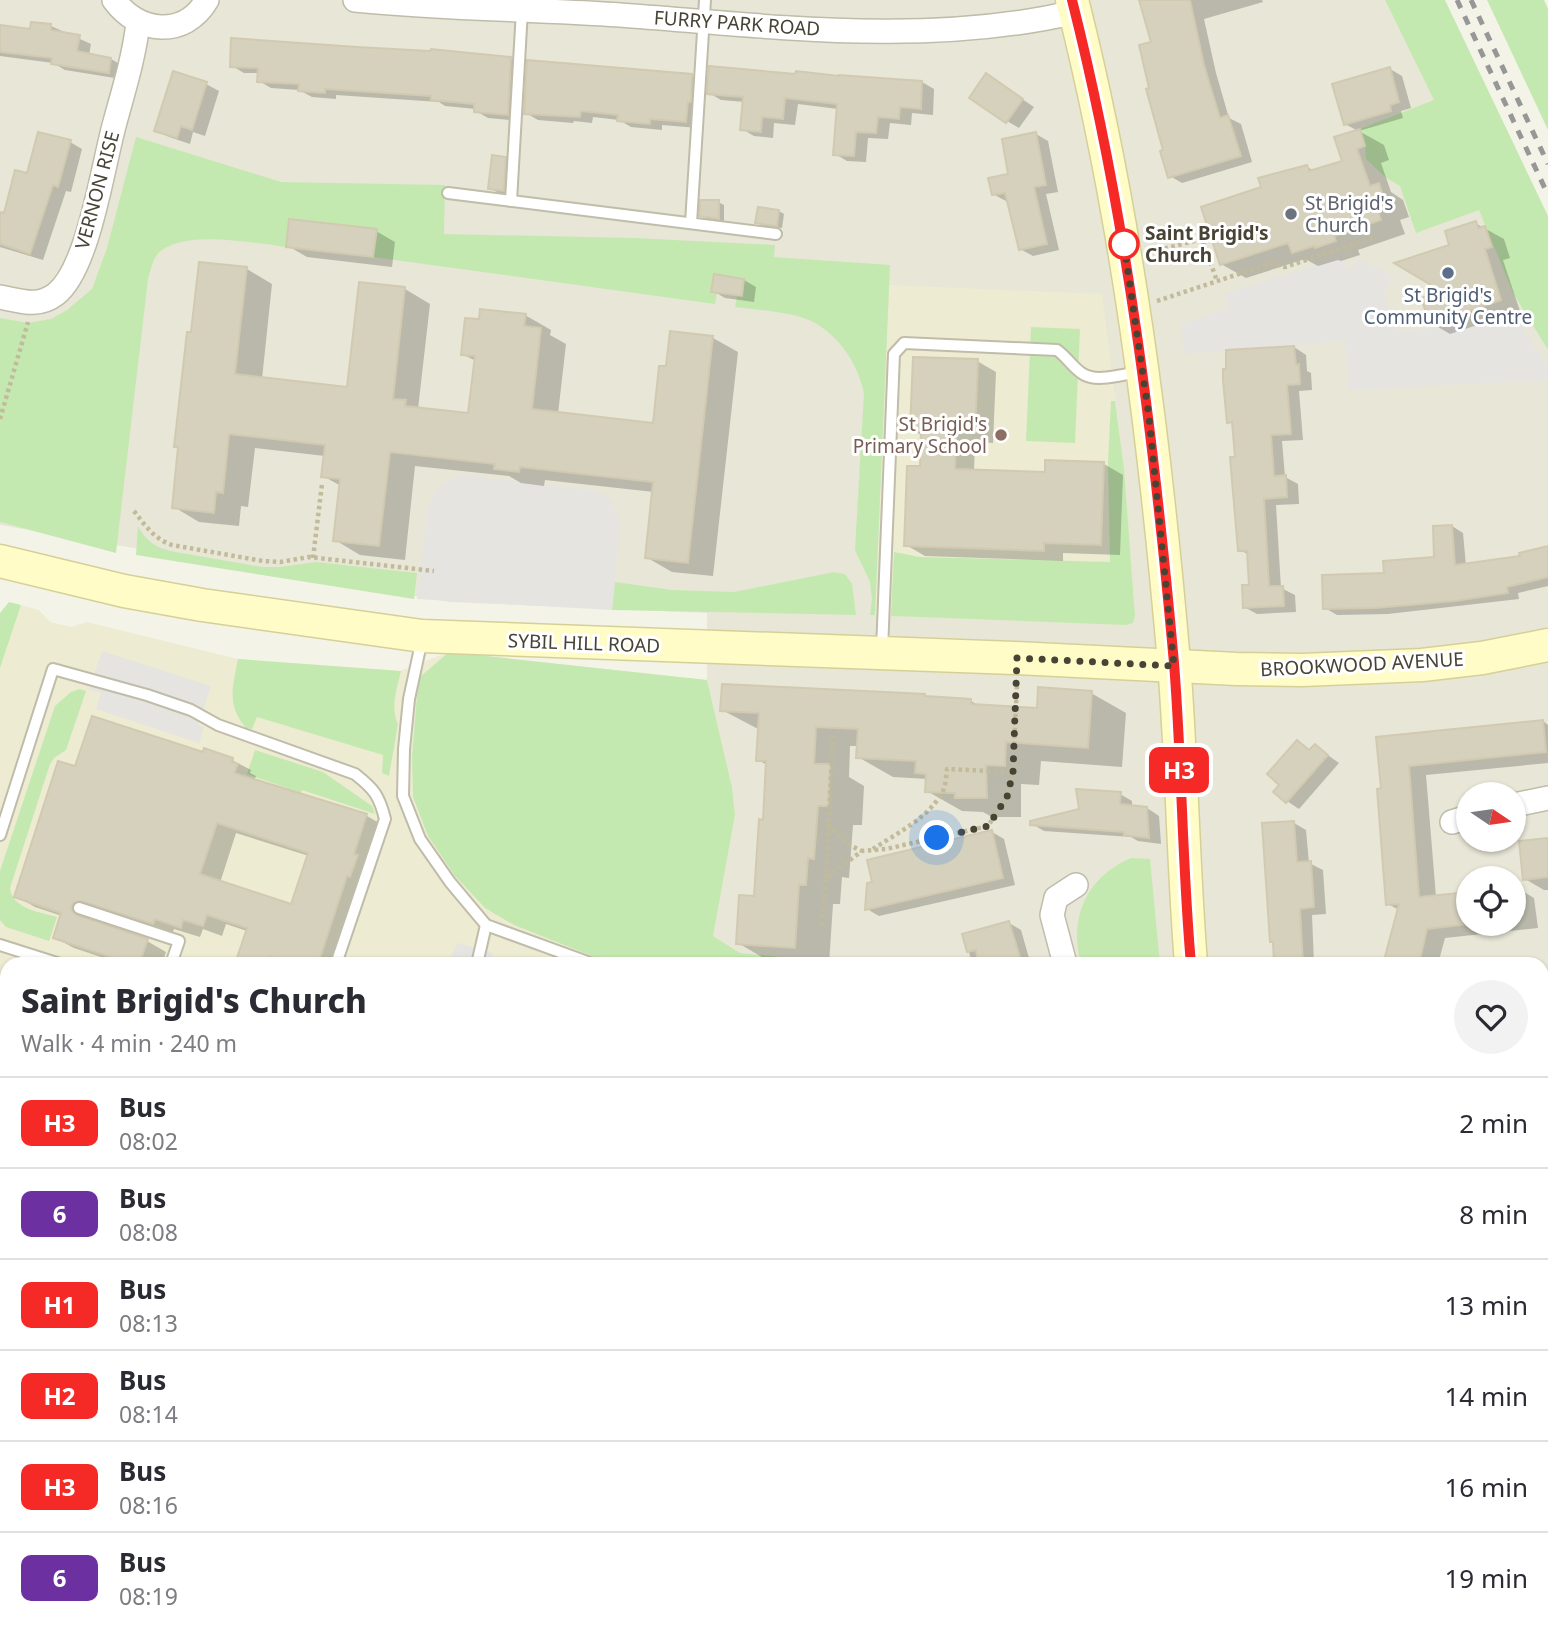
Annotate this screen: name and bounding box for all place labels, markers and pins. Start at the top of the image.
place label: St Brigid's Church [1305,190,1393,238]
marker: St Brigid's Church [1283,206,1299,222]
place label: Saint Brigid's Church [1145,220,1269,268]
marker: Saint Brigid's Church [1109,229,1139,259]
marker: St Brigid's Community Centre [1440,265,1456,281]
place label: St Brigid's Community Centre [1364,282,1532,330]
place label: St Brigid's Primary School [853,411,987,459]
marker: St Brigid's Primary School [993,427,1009,443]

